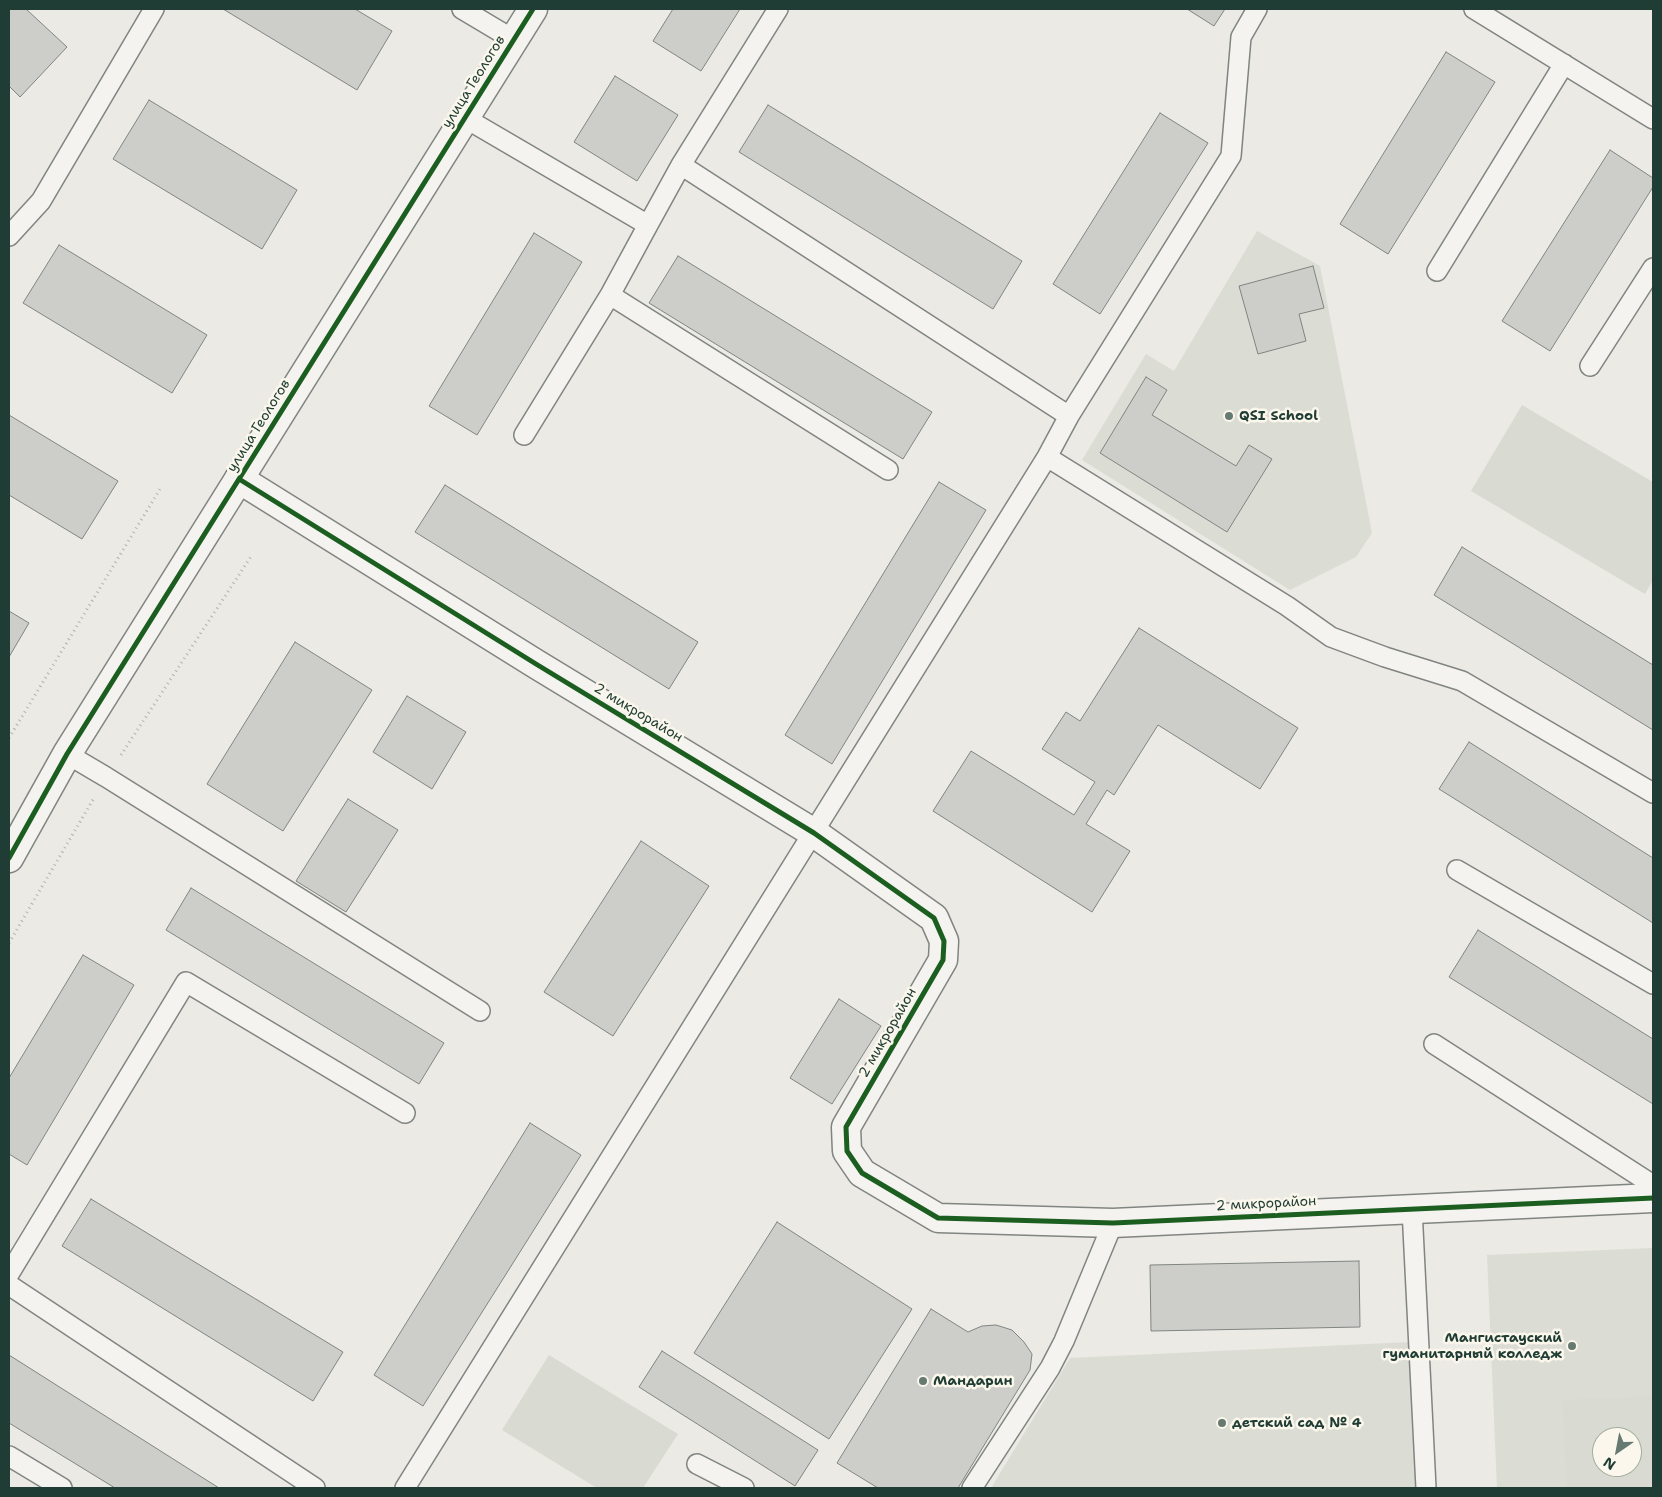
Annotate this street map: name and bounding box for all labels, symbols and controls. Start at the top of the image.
street label: улица Геологов [439,33,509,131]
street label: улица Геологов [224,377,294,475]
place label: QSI School [1239,408,1318,424]
marker: QSI School [1223,410,1235,422]
street label: 2 микрорайон [591,680,685,746]
street label: 2 микрорайон [856,985,920,1081]
street label: 2 микрорайон [1215,1193,1317,1215]
place label: Мангистауский гуманитарный колледж [1382,1330,1562,1362]
marker: Мангистауский гуманитарный колледж [1566,1340,1578,1352]
place label: Мандарин [933,1373,1012,1389]
marker: Мандарин [917,1375,929,1387]
place label: детский сад № 4 [1232,1415,1362,1431]
marker: детский сад № 4 [1216,1417,1228,1429]
north arrow [1592,1427,1642,1477]
text: N [1600,1453,1619,1474]

